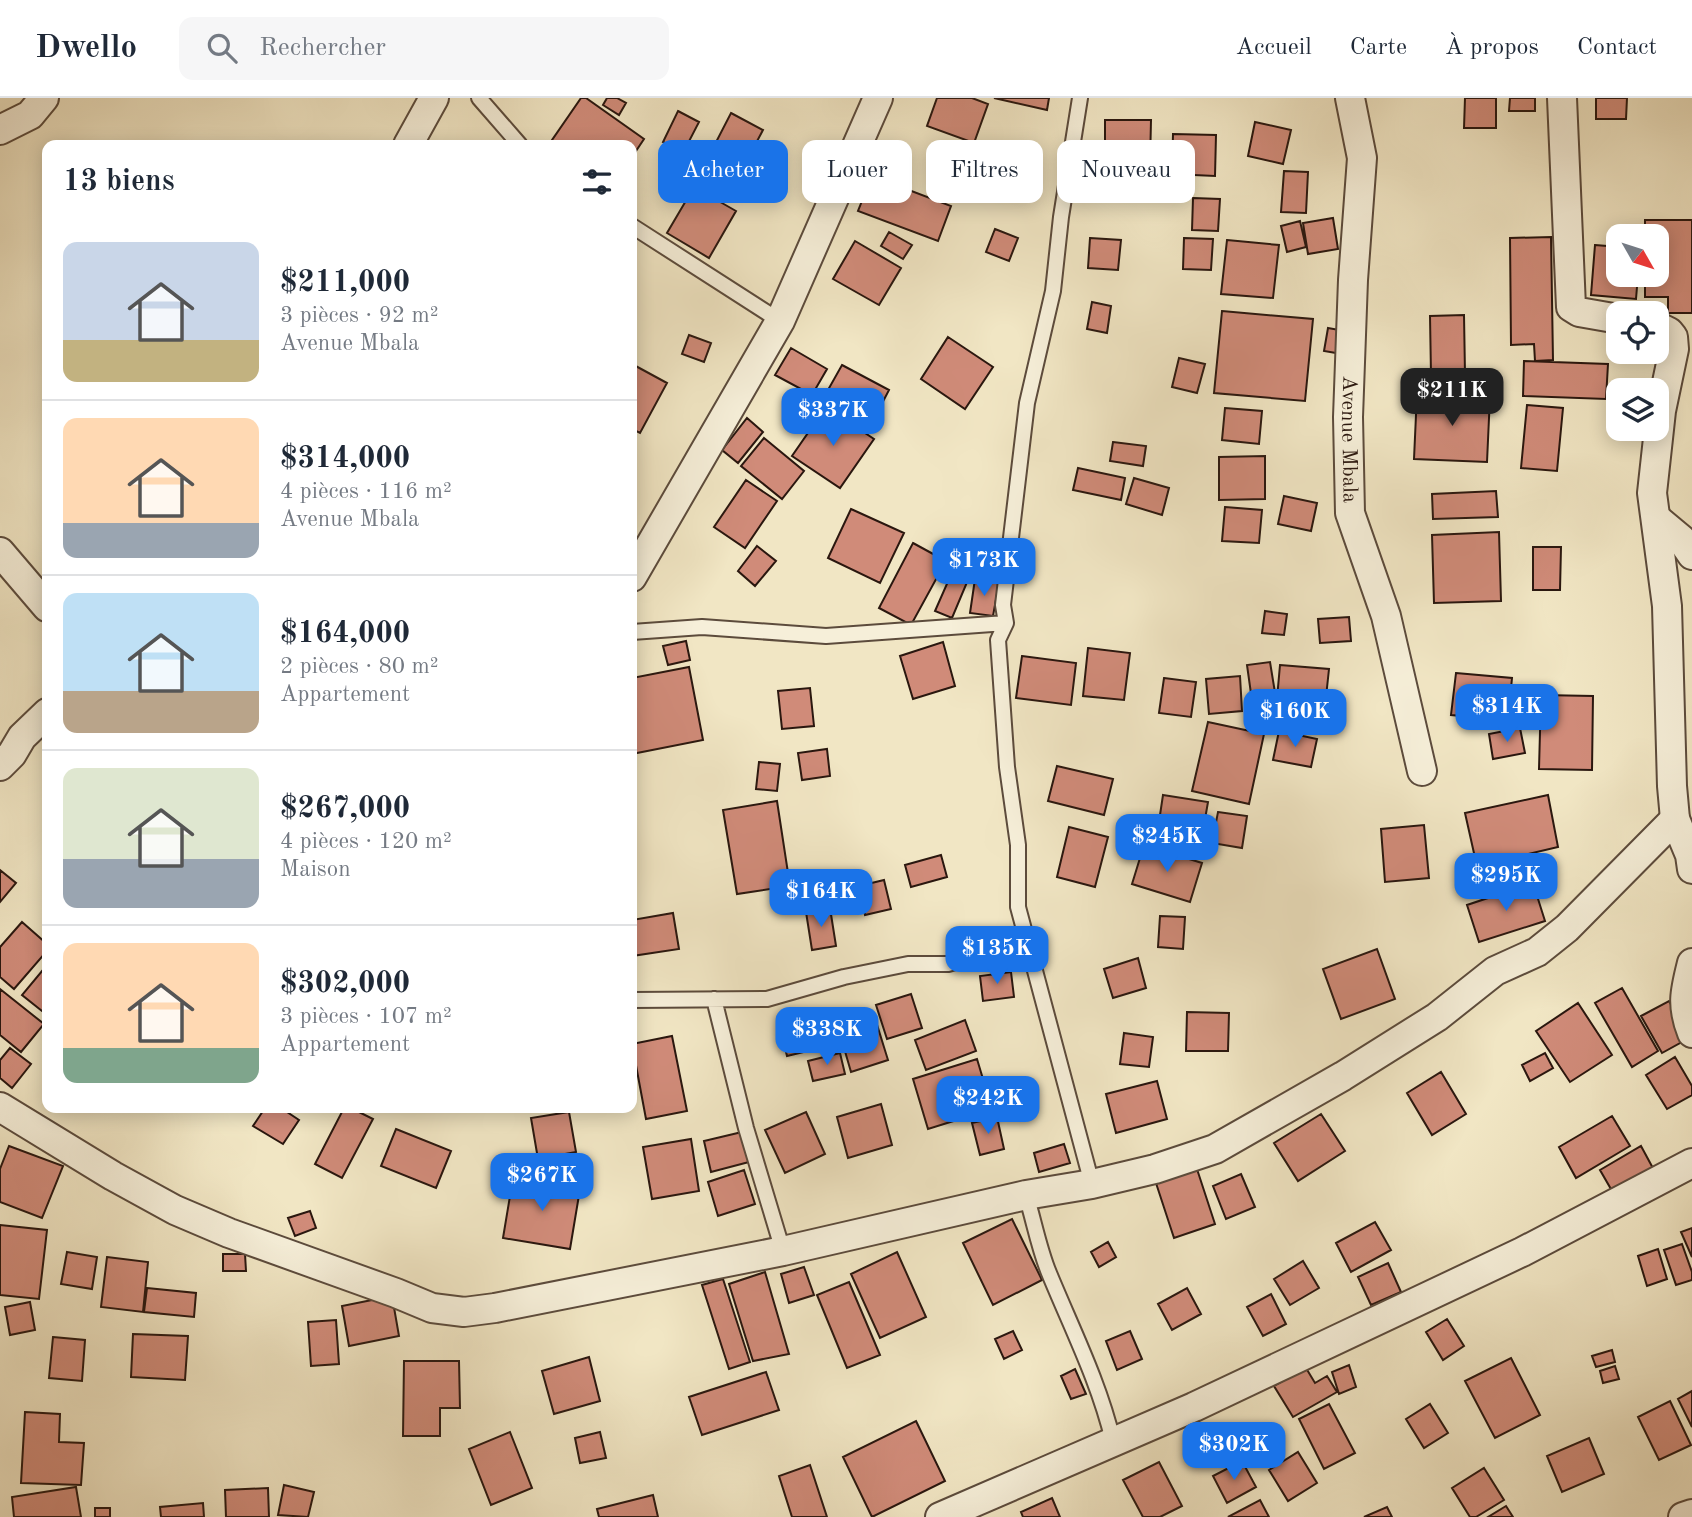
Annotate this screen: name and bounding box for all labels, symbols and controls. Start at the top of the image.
search box [179,17,669,80]
icon: search [203,29,241,67]
text: Dwello [35,32,137,65]
text: Rechercher [259,35,386,61]
text: Accueil [1236,36,1312,60]
text: Carte [1350,36,1407,60]
text: À propos [1445,36,1539,60]
text: Contact [1577,36,1657,60]
chip: Acheter [658,140,788,203]
chip: Louer [802,140,912,203]
chip: Filtres [926,140,1043,203]
chip: Nouveau [1057,140,1195,203]
icon: filters [578,163,616,201]
text: 13 biens [63,167,175,197]
north arrow [1606,224,1670,287]
map controls [1606,224,1669,441]
text: $211,000 [280,268,410,298]
icon: home [119,270,203,354]
button: locate [1606,301,1669,364]
text: 3 pièces · 92 m² [280,304,439,327]
text: Avenue Mbala [280,332,419,355]
pin: $211K [1403,368,1501,428]
street label: Avenue Mbala [1337,375,1360,503]
button: layers [1606,378,1669,441]
text: $211K [1416,379,1488,402]
pin: $337K [784,388,882,448]
text: $337K [797,399,869,422]
text: $314,000 [280,444,410,474]
icon: home [119,446,203,530]
text: 4 pièces · 116 m² [280,480,452,503]
text: Avenue Mbala [280,508,419,531]
pin: $173K [935,538,1033,598]
text: $173K [948,549,1020,572]
text: $164,000 [280,619,410,649]
icon: home [119,621,203,705]
text: 2 pièces · 80 m² [280,655,439,678]
text: Appartement [280,683,410,706]
pin: $314K [1458,684,1556,744]
pin: $160K [1246,690,1344,749]
text: $314K [1471,695,1543,718]
text: $160K [1259,700,1331,723]
text: $267,000 [280,794,410,824]
icon: home [119,796,203,880]
pin: $245K [1118,814,1216,874]
text: $245K [1131,825,1203,848]
text: 4 pièces · 120 m² [280,830,452,853]
pin: $295K [1457,854,1555,913]
text: Maison [280,858,351,881]
text: $295K [1470,864,1542,887]
pin: $164K [772,870,870,929]
text: $164K [785,880,857,903]
pin: $135K [948,926,1046,986]
text: $135K [961,937,1033,960]
text: $302,000 [280,969,410,999]
icon: home [119,971,203,1055]
text: 3 pièces · 107 m² [280,1005,452,1028]
pin: $338K [778,1007,876,1067]
text: $338K [791,1018,863,1041]
text: Appartement [280,1033,410,1056]
pin: $242K [939,1076,1037,1136]
text: $242K [952,1087,1024,1110]
pin: $267K [493,1154,591,1213]
text: $267K [506,1164,578,1187]
pin: $302K [1185,1422,1283,1482]
text: $302K [1198,1433,1270,1456]

